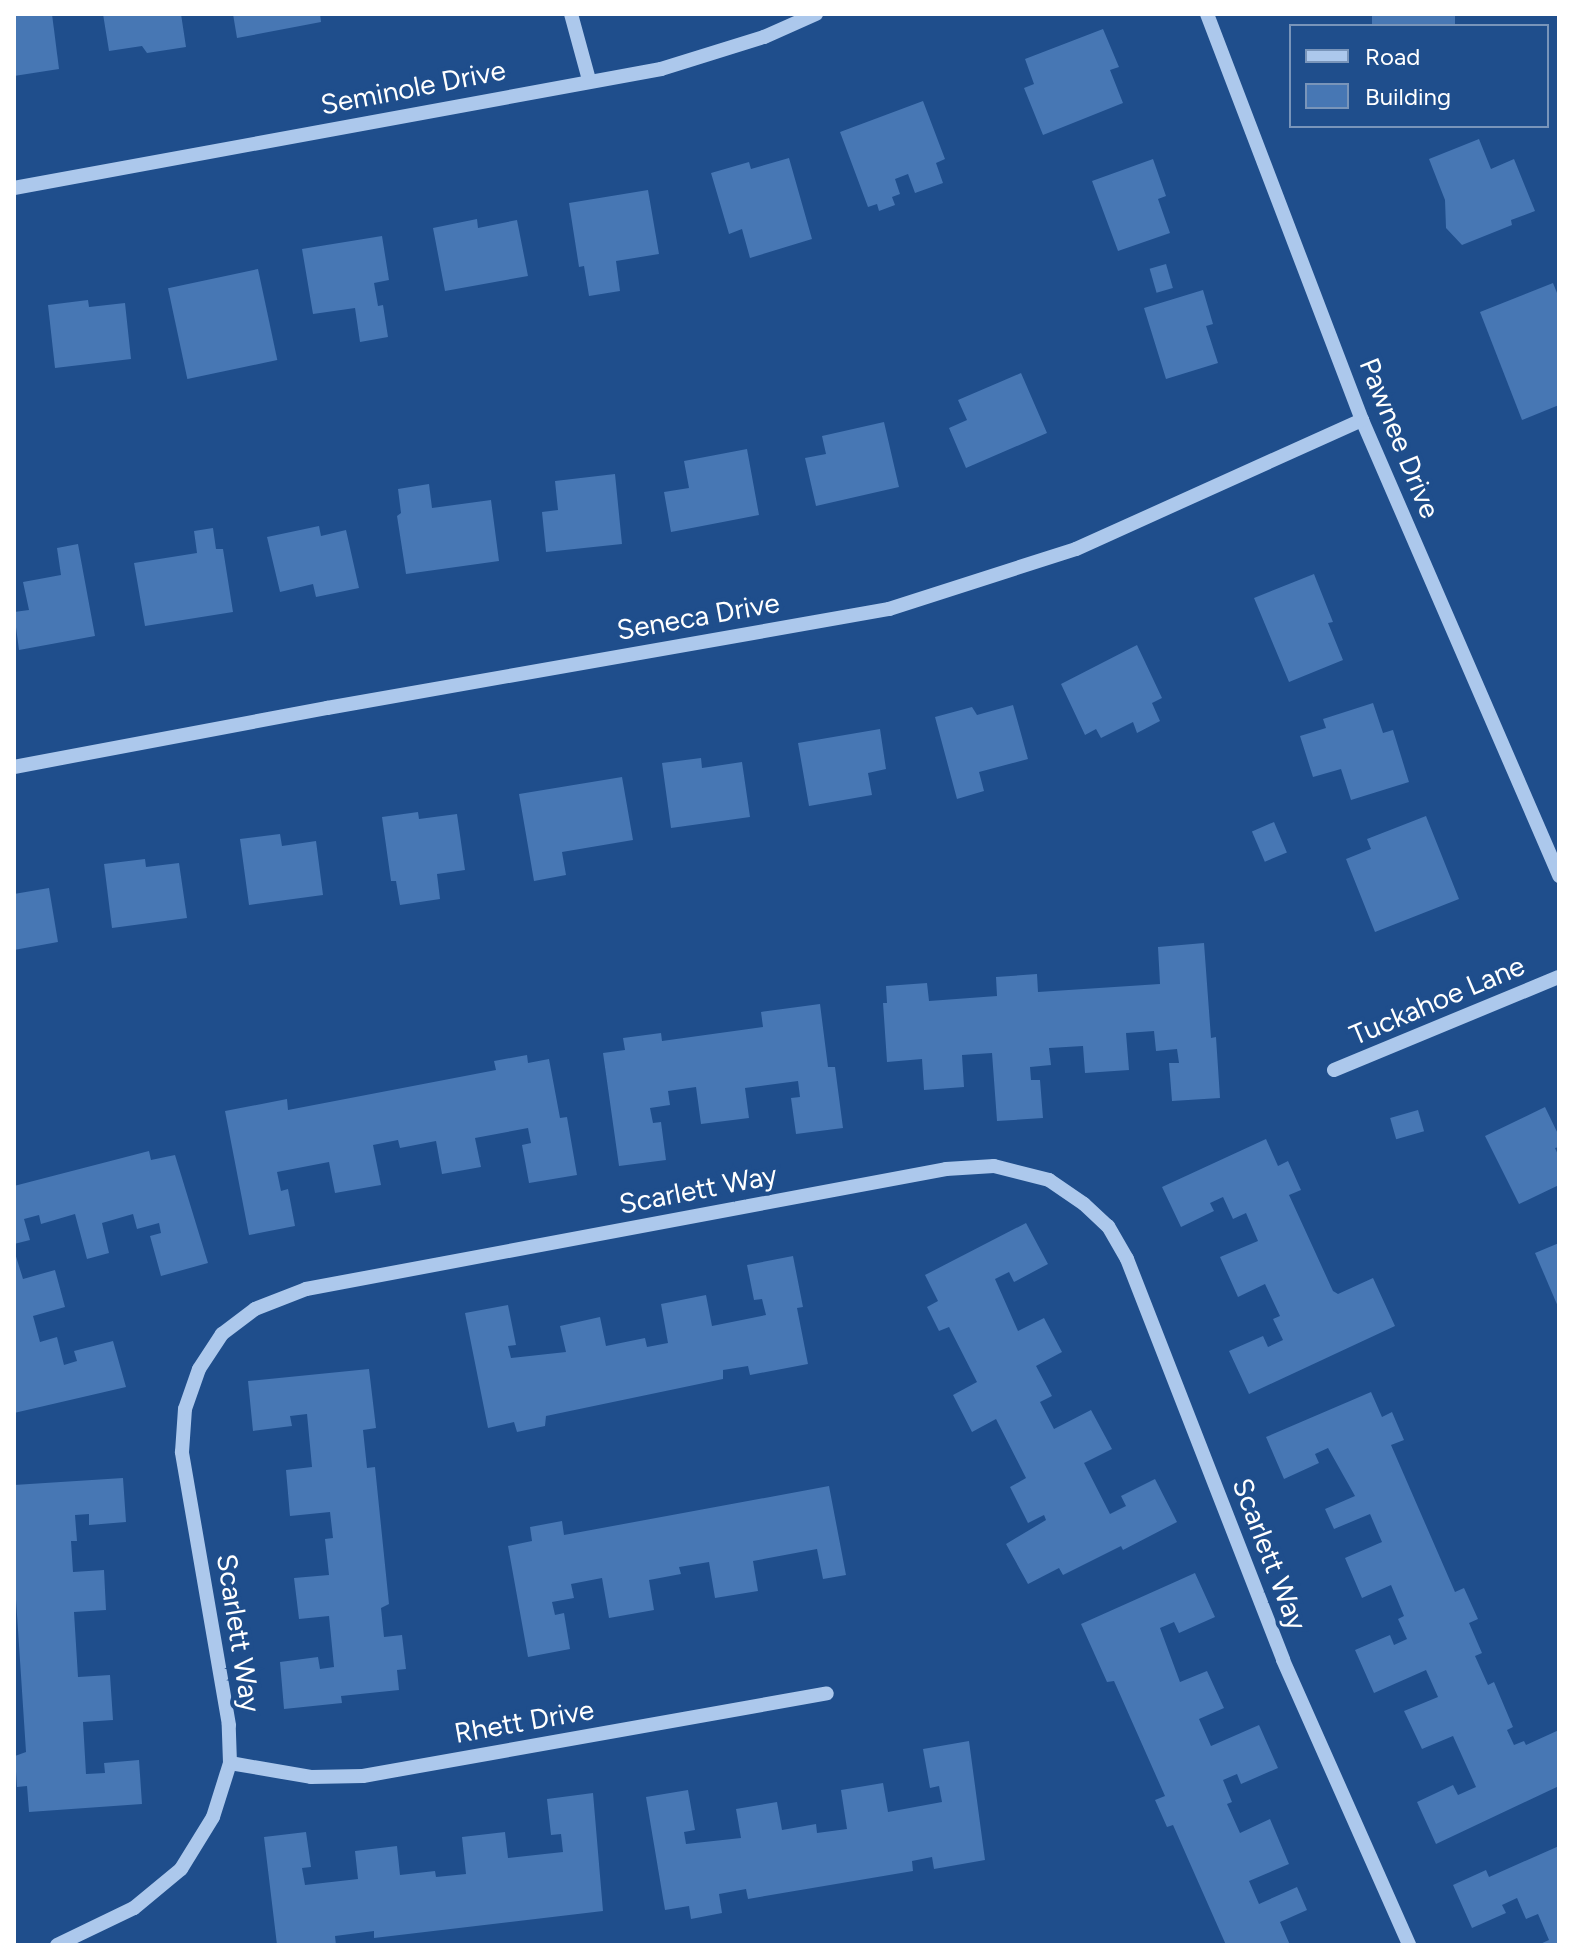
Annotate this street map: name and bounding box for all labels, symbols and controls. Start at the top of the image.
legend [1289,24,1549,128]
text: Road [1365,42,1420,71]
street label: Seminole Drive [318,53,508,121]
text: Building [1365,82,1451,111]
street label: Pawnee Drive [1353,353,1447,523]
street label: Seneca Drive [614,585,782,647]
street label: Tuckahoe Lane [1345,948,1529,1052]
street label: Scarlett Way [616,1157,780,1221]
street label: Scarlett Way [1226,1473,1314,1635]
street label: Scarlett Way [210,1551,268,1715]
street label: Rhett Drive [452,1692,596,1750]

